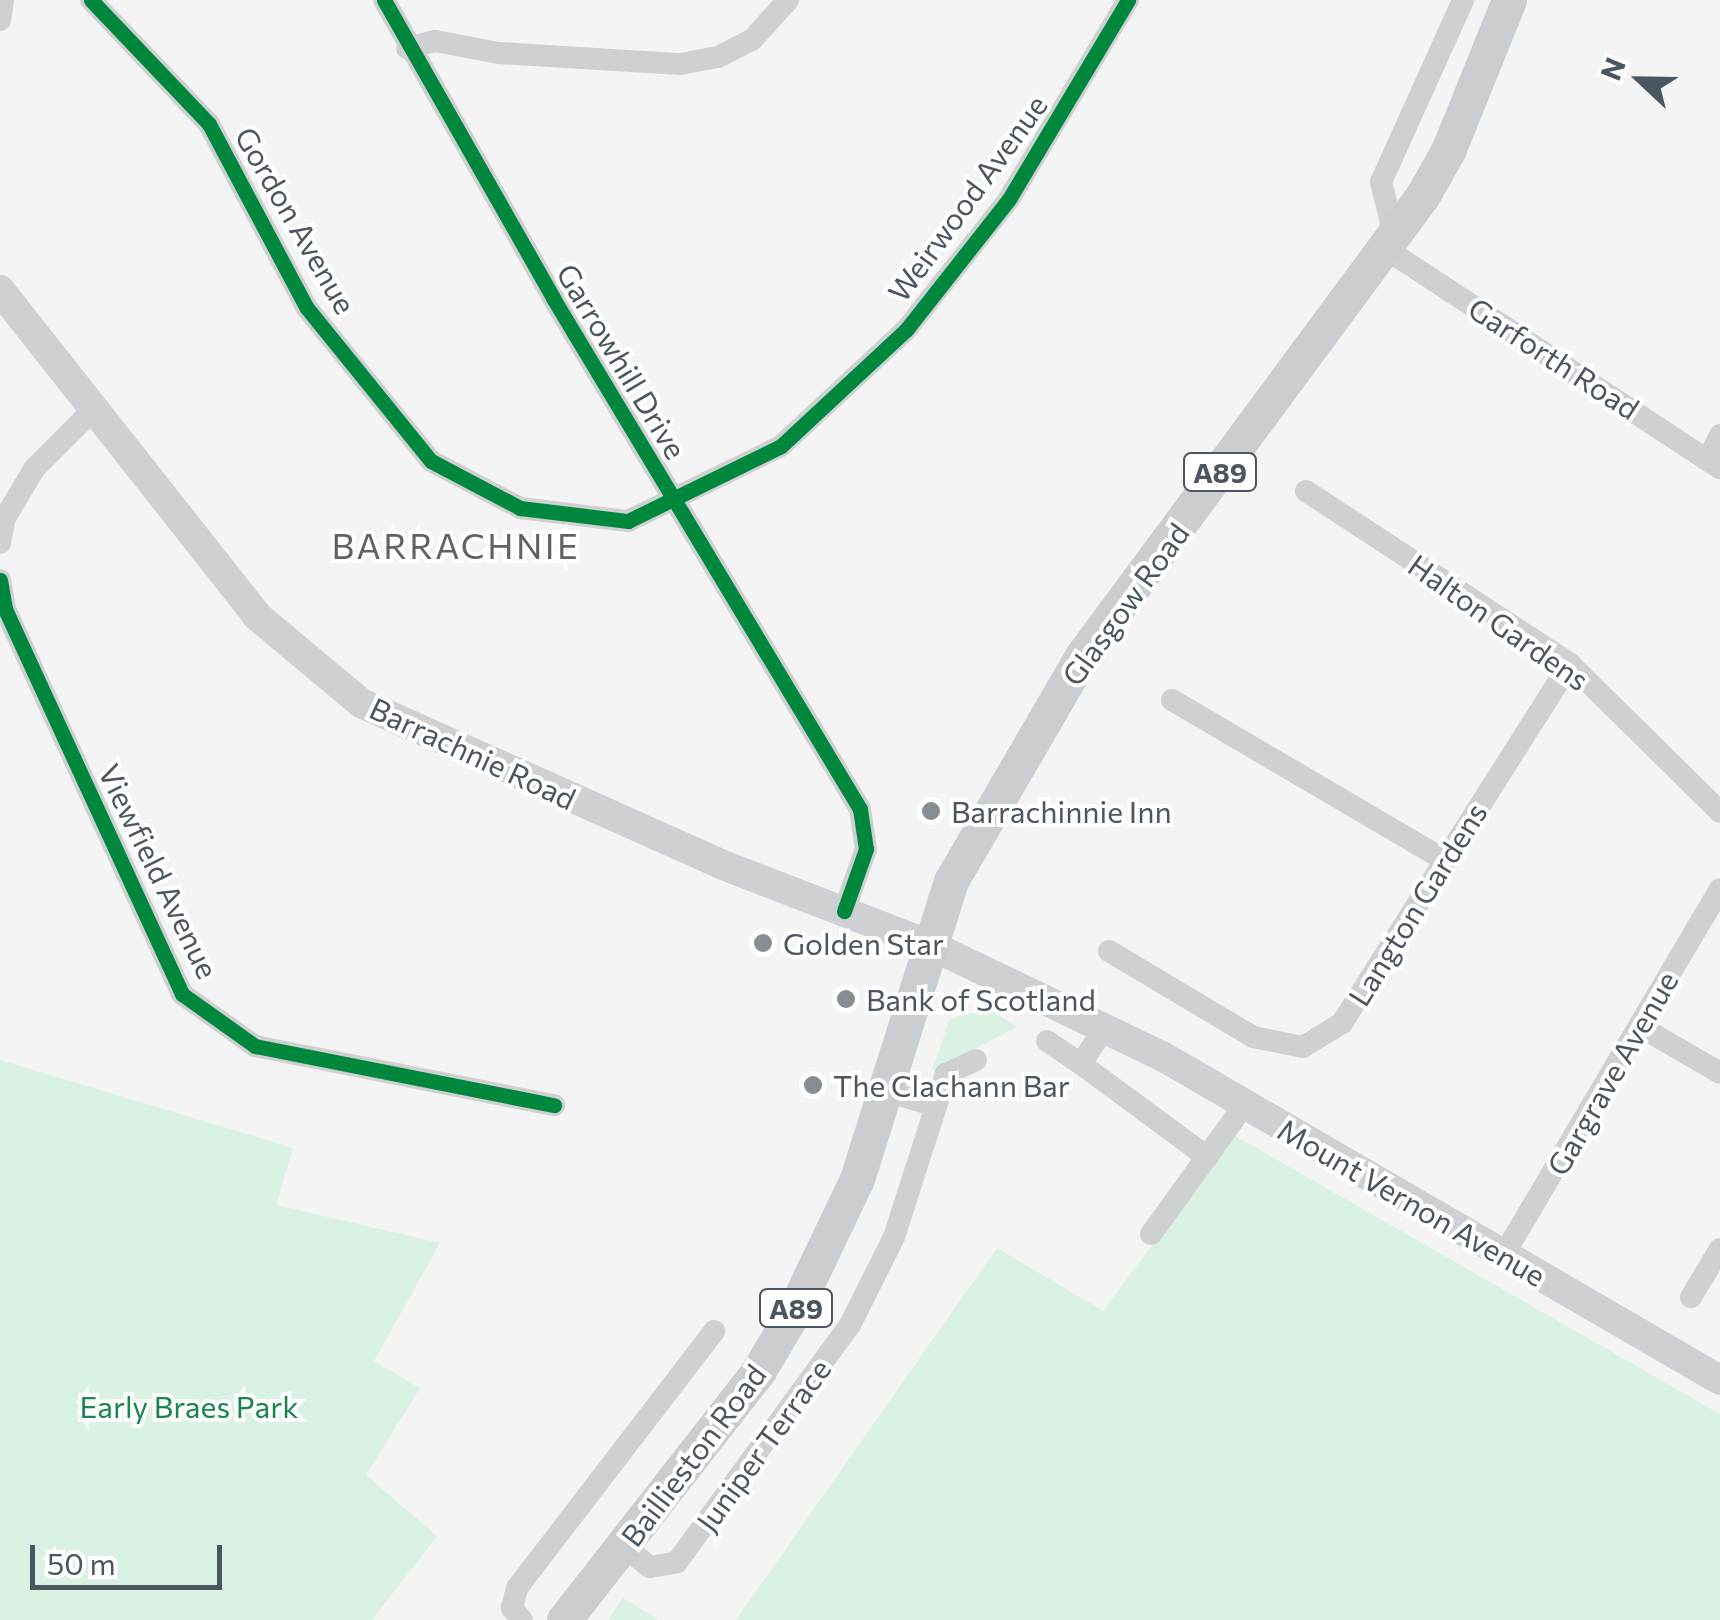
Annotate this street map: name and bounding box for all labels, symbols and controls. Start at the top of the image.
north arrow [1590,30,1690,130]
text: N [1592,53,1632,85]
street label: Weirwood Avenue [880,88,1054,308]
street label: Gordon Avenue [228,120,364,320]
street label: Garrowhill Drive [550,257,694,465]
street label: Garforth Road [1462,290,1646,426]
road number: A89 [1182,449,1258,495]
street label: Glasgow Road [1054,516,1196,692]
district label: BARRACHNIE [332,524,580,566]
street label: Halton Gardens [1402,546,1596,698]
street label: Barrachnie Road [364,690,582,816]
street label: Viewfield Avenue [92,758,226,984]
place label: Barrachinnie Inn [951,793,1172,829]
street label: Langton Gardens [1340,796,1494,1012]
marker: Barrachinnie Inn [920,800,942,822]
place label: Golden Star [783,925,944,961]
marker: Golden Star [752,932,774,954]
street label: Gargrave Avenue [1539,965,1685,1181]
place label: Bank of Scotland [866,981,1096,1017]
marker: Bank of Scotland [835,988,857,1010]
place label: The Clachann Bar [833,1067,1070,1103]
marker: The Clachann Bar [802,1074,824,1096]
street label: Mount Vernon Avenue [1272,1111,1552,1293]
road number: A89 [758,1285,834,1331]
street label: Juniper Terrace [688,1352,838,1538]
street label: Baillieston Road [613,1357,773,1553]
park label: Early Braes Park [79,1388,299,1424]
scale bar [35,1525,228,1587]
text: 50 m [47,1544,116,1581]

